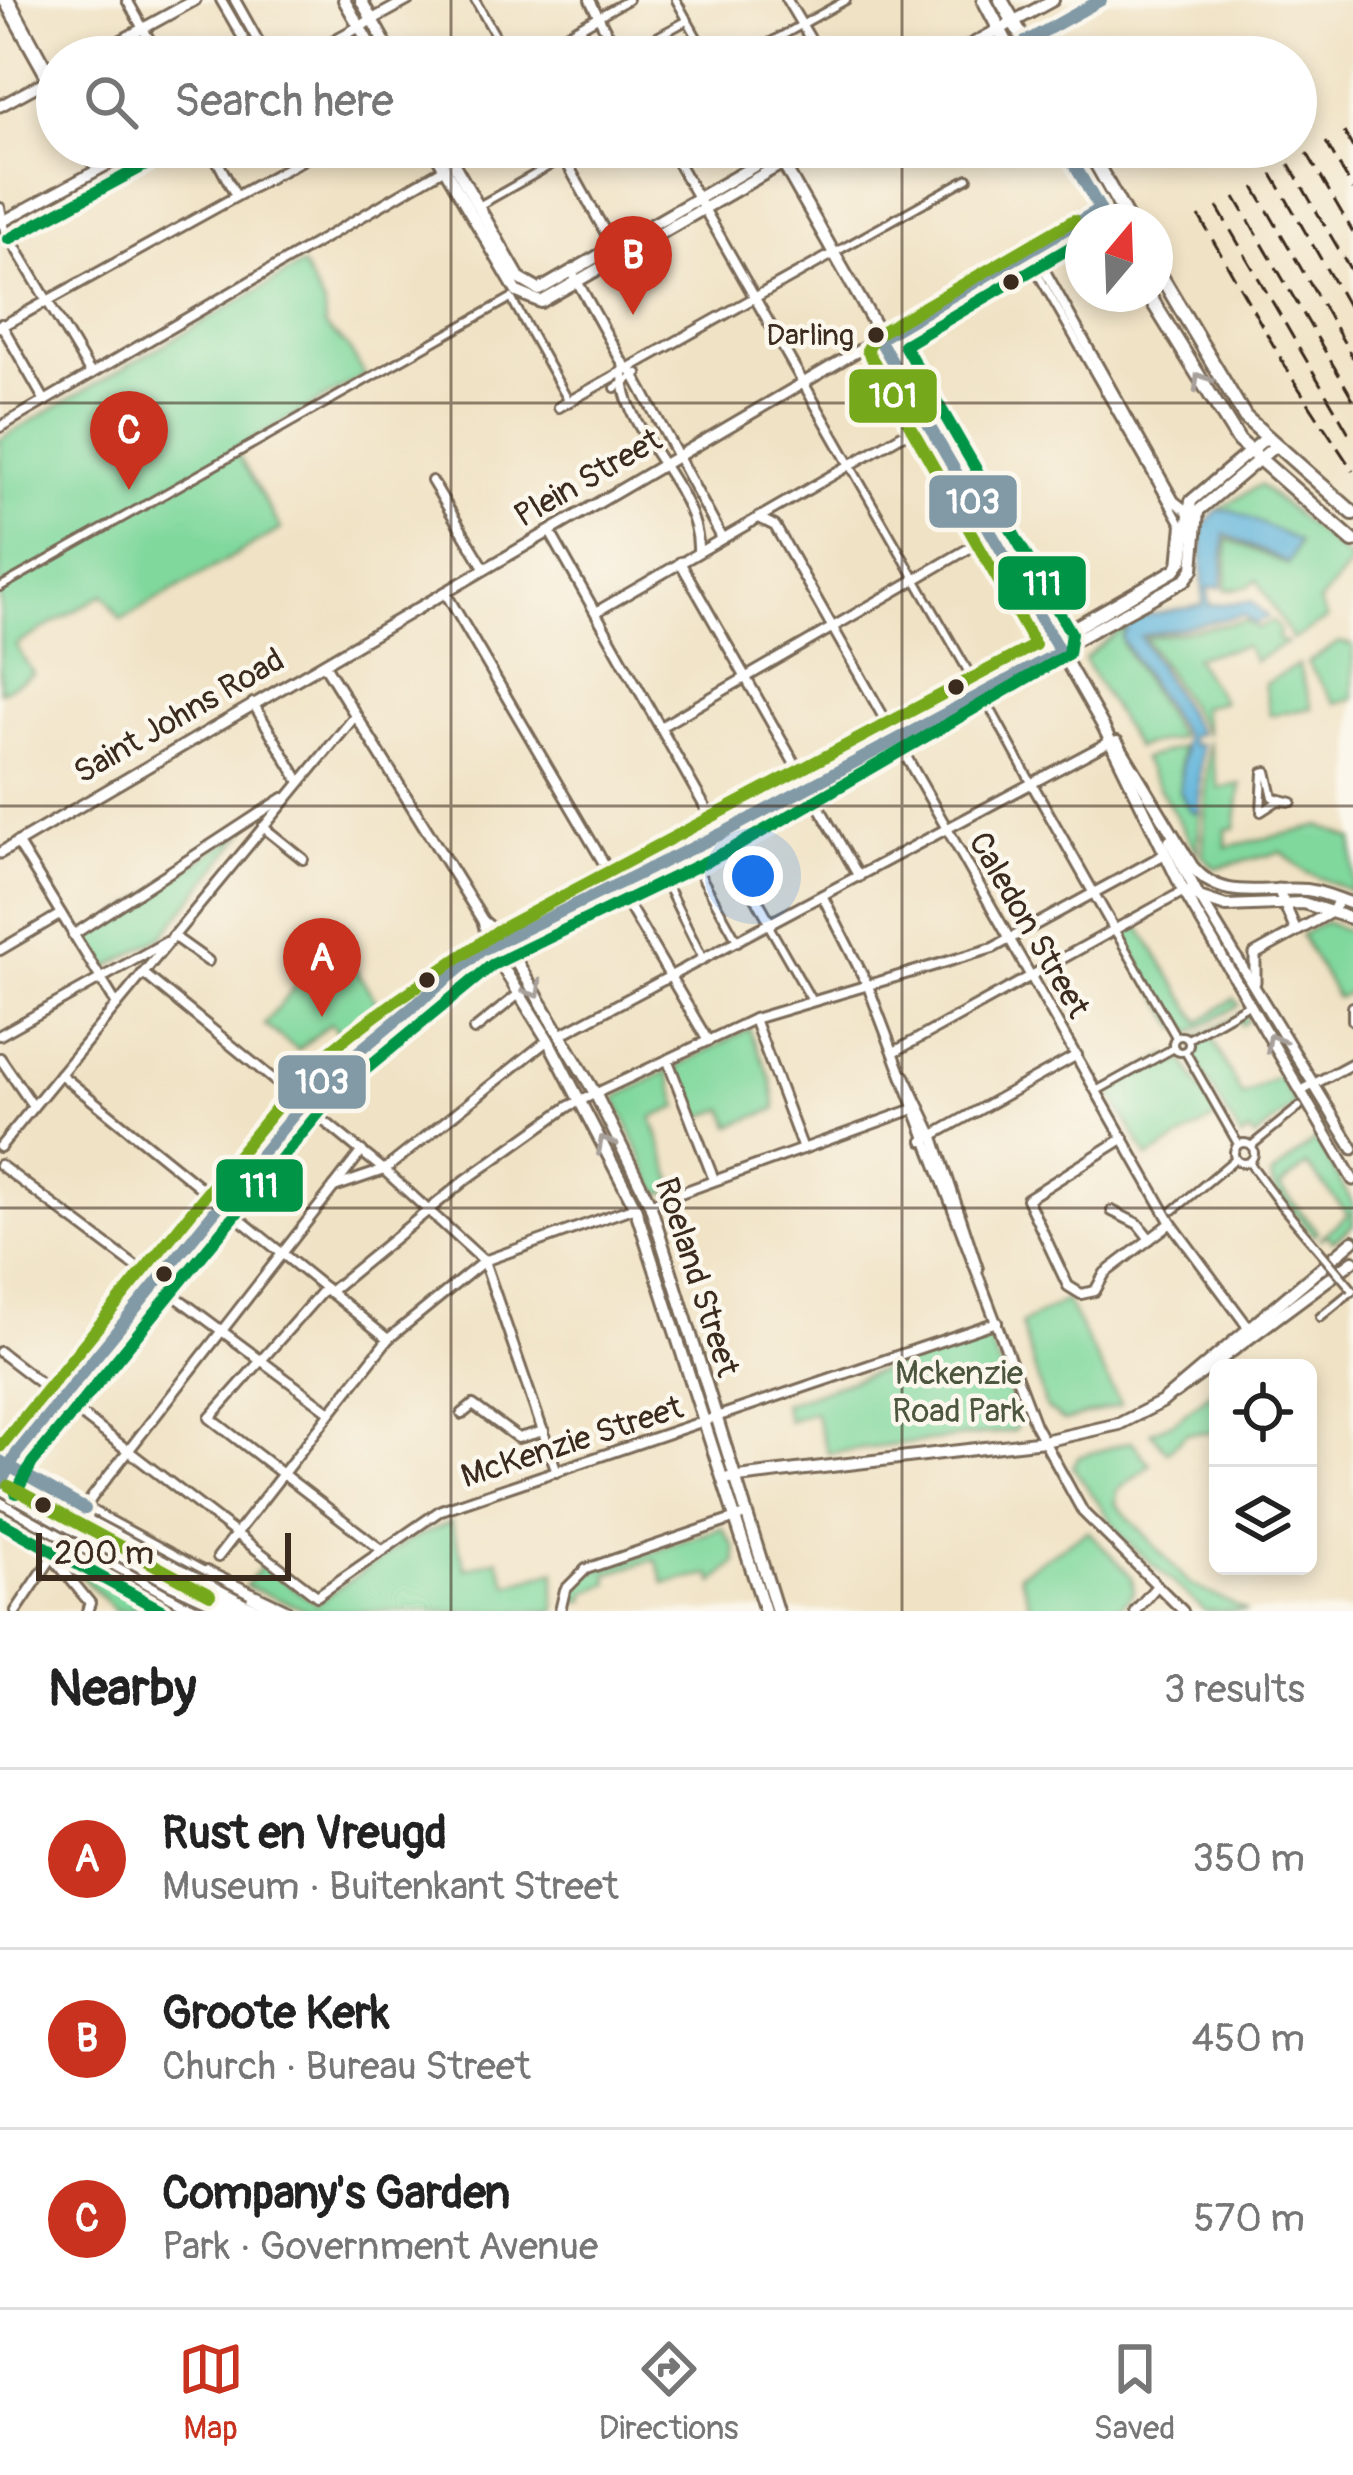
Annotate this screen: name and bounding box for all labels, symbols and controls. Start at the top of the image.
search box [36,36,1317,168]
icon: search [78,69,144,135]
text: Search here [174,74,394,130]
north arrow [1065,204,1173,312]
pin: B [594,216,672,315]
unlabelled marker [1000,271,1022,293]
place label: Darling [766,317,854,354]
marker: Darling [865,324,887,346]
line badge: 101 [847,367,939,425]
one-way arrow [1193,372,1215,394]
text: 101 [869,376,917,417]
pin: C [90,391,168,490]
street label: Plein Street [507,419,670,537]
line badge: 103 [927,473,1019,530]
text: 103 [946,482,1000,523]
line badge: 111 [996,554,1088,612]
text: 111 [1023,564,1061,605]
street label: Saint Johns Road [66,639,292,793]
unlabelled marker [945,676,967,698]
street label: Caledon Street [959,825,1099,1026]
your location [723,846,783,906]
pin: A [283,918,361,1017]
unlabelled marker [416,969,438,991]
one-way arrow [520,977,542,999]
one-way arrow [1265,1034,1288,1055]
line badge: 103 [276,1053,368,1111]
text: 103 [295,1062,349,1103]
one-way arrow [595,1135,619,1156]
line badge: 111 [214,1157,305,1214]
text: 111 [240,1166,278,1207]
street label: Roeland Street [646,1172,749,1382]
unlabelled marker [153,1263,175,1285]
park label: Mckenzie Road Park [892,1353,1026,1432]
map controls [1209,1359,1317,1575]
button: locate [1209,1359,1317,1467]
street label: McKenzie Street [456,1387,689,1497]
button: layers [1209,1467,1317,1575]
unlabelled marker [32,1494,54,1516]
scale bar [36,1527,291,1580]
text: 200 m [54,1533,154,1574]
text: Nearby [48,1657,196,1721]
text: 3 results [1164,1665,1305,1714]
text: Rust en Vreugd [162,1806,447,1862]
text: A [74,1834,100,1883]
text: 350 m [1192,1834,1305,1883]
text: Museum · Buitenkant Street [162,1862,619,1911]
text: Groote Kerk [162,1986,390,2042]
text: B [76,2014,98,2063]
text: 450 m [1192,2014,1305,2063]
text: Church · Bureau Street [162,2042,531,2091]
text: Company's Garden [162,2166,510,2222]
text: C [75,2194,99,2243]
text: 570 m [1193,2194,1305,2243]
text: Park · Government Avenue [162,2222,598,2271]
tab: Map [178,2336,244,2449]
tab: Directions [599,2336,739,2449]
tab: Saved [1094,2336,1175,2449]

